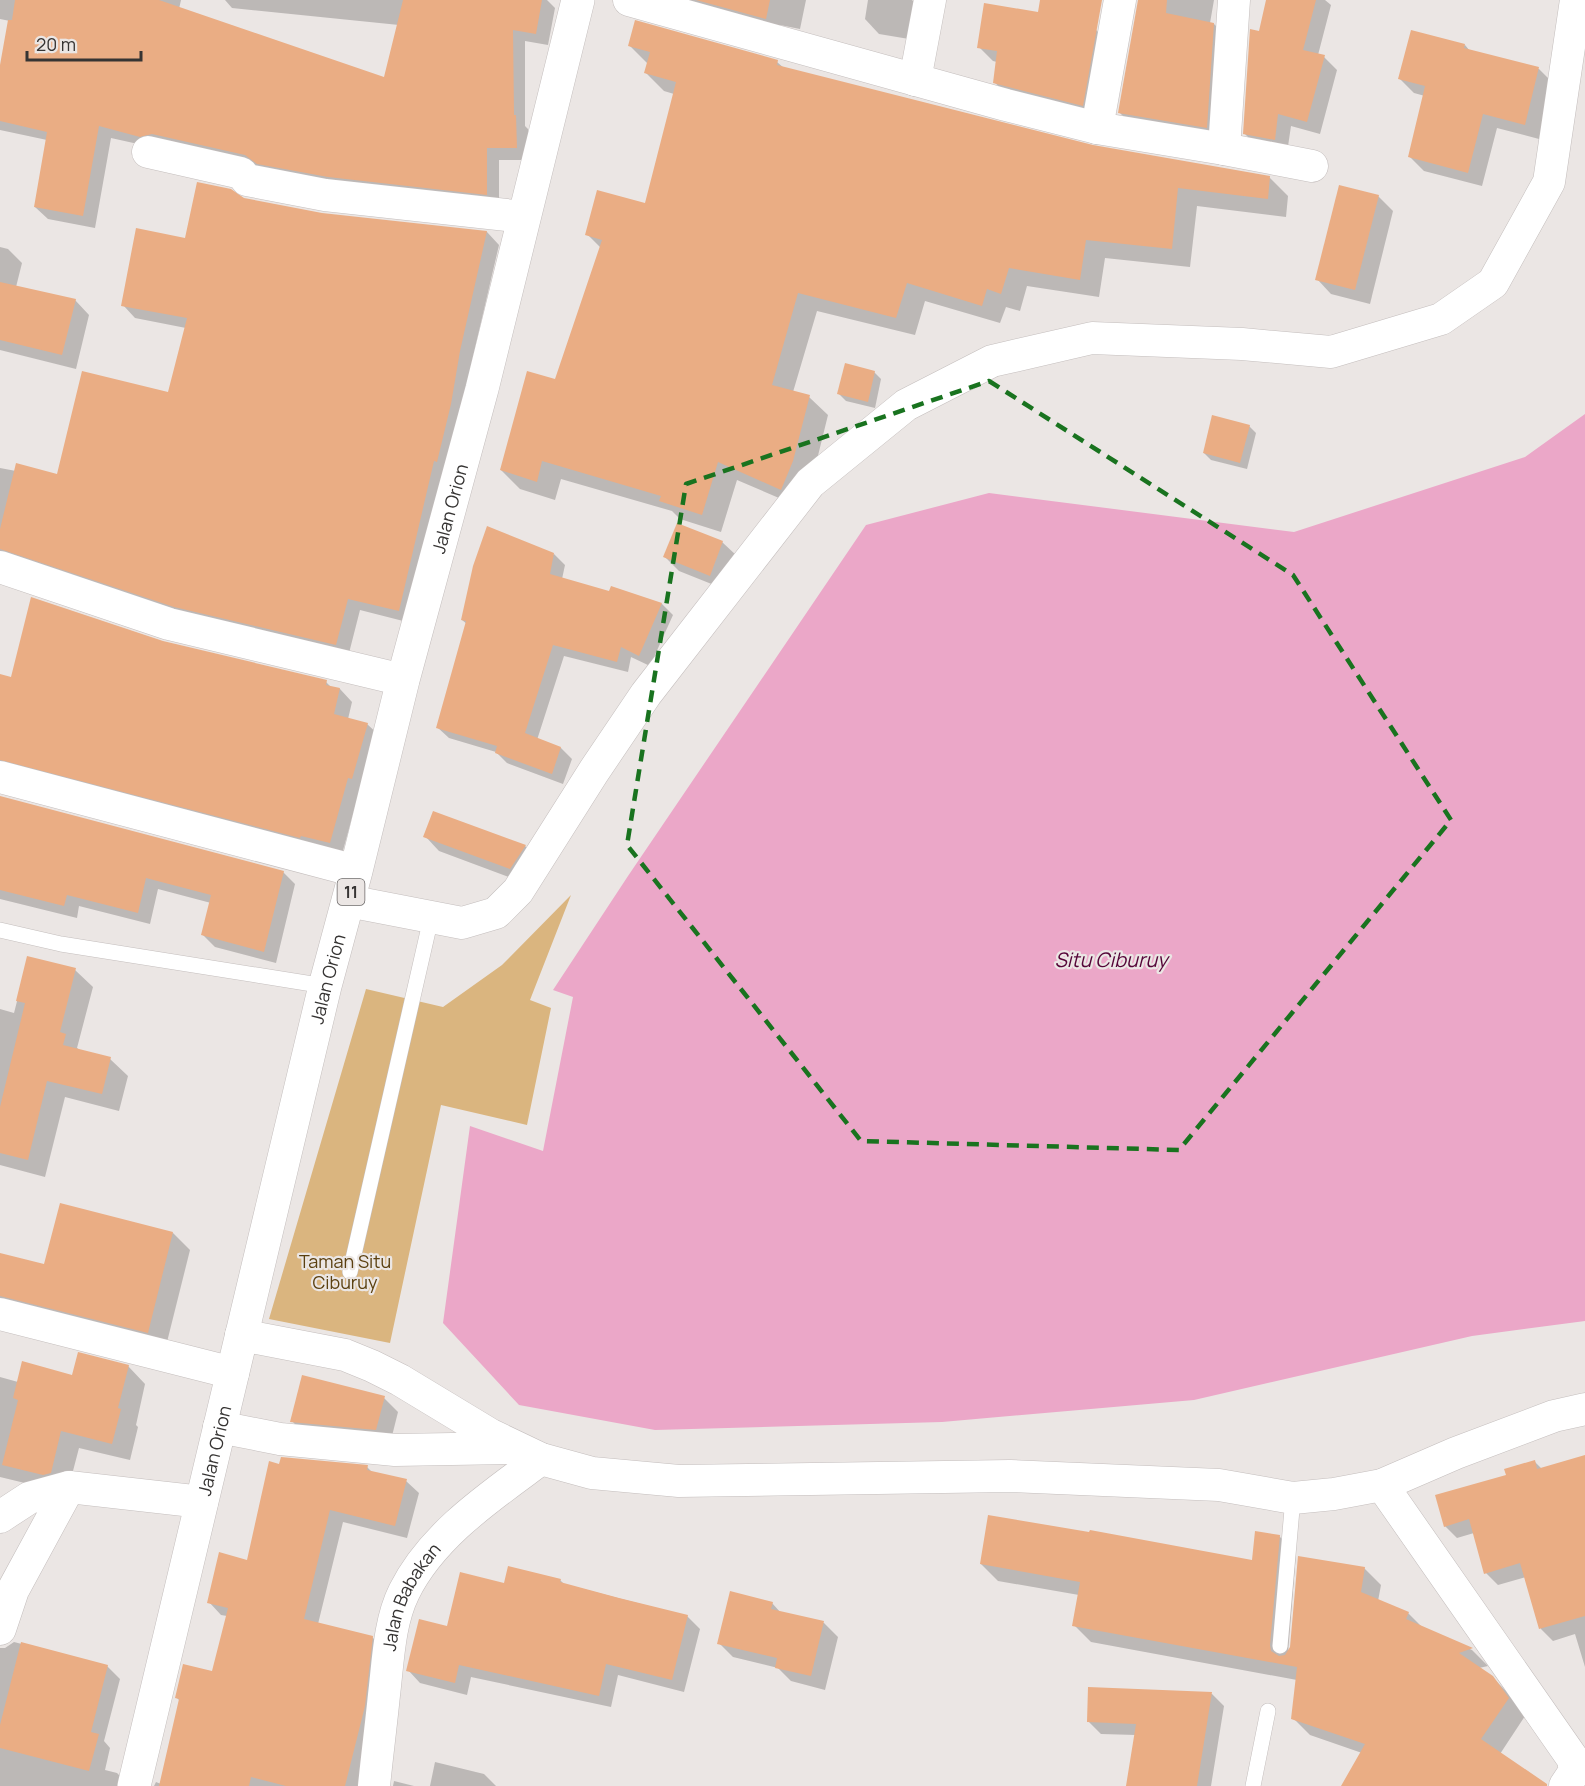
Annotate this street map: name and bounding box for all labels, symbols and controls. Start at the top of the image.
scale bar [27,24,141,62]
text: 20 m [36,32,76,56]
street label: Jalan Orion [426,461,473,556]
road number: 11 [338,879,364,905]
street label: Jalan Orion [304,931,351,1026]
water label: Situ Ciburuy [1054,946,1170,973]
park label: Taman Situ Ciburuy [299,1249,391,1294]
street label: Jalan Orion [192,1403,236,1498]
street label: Jalan Babakan [377,1537,445,1653]

